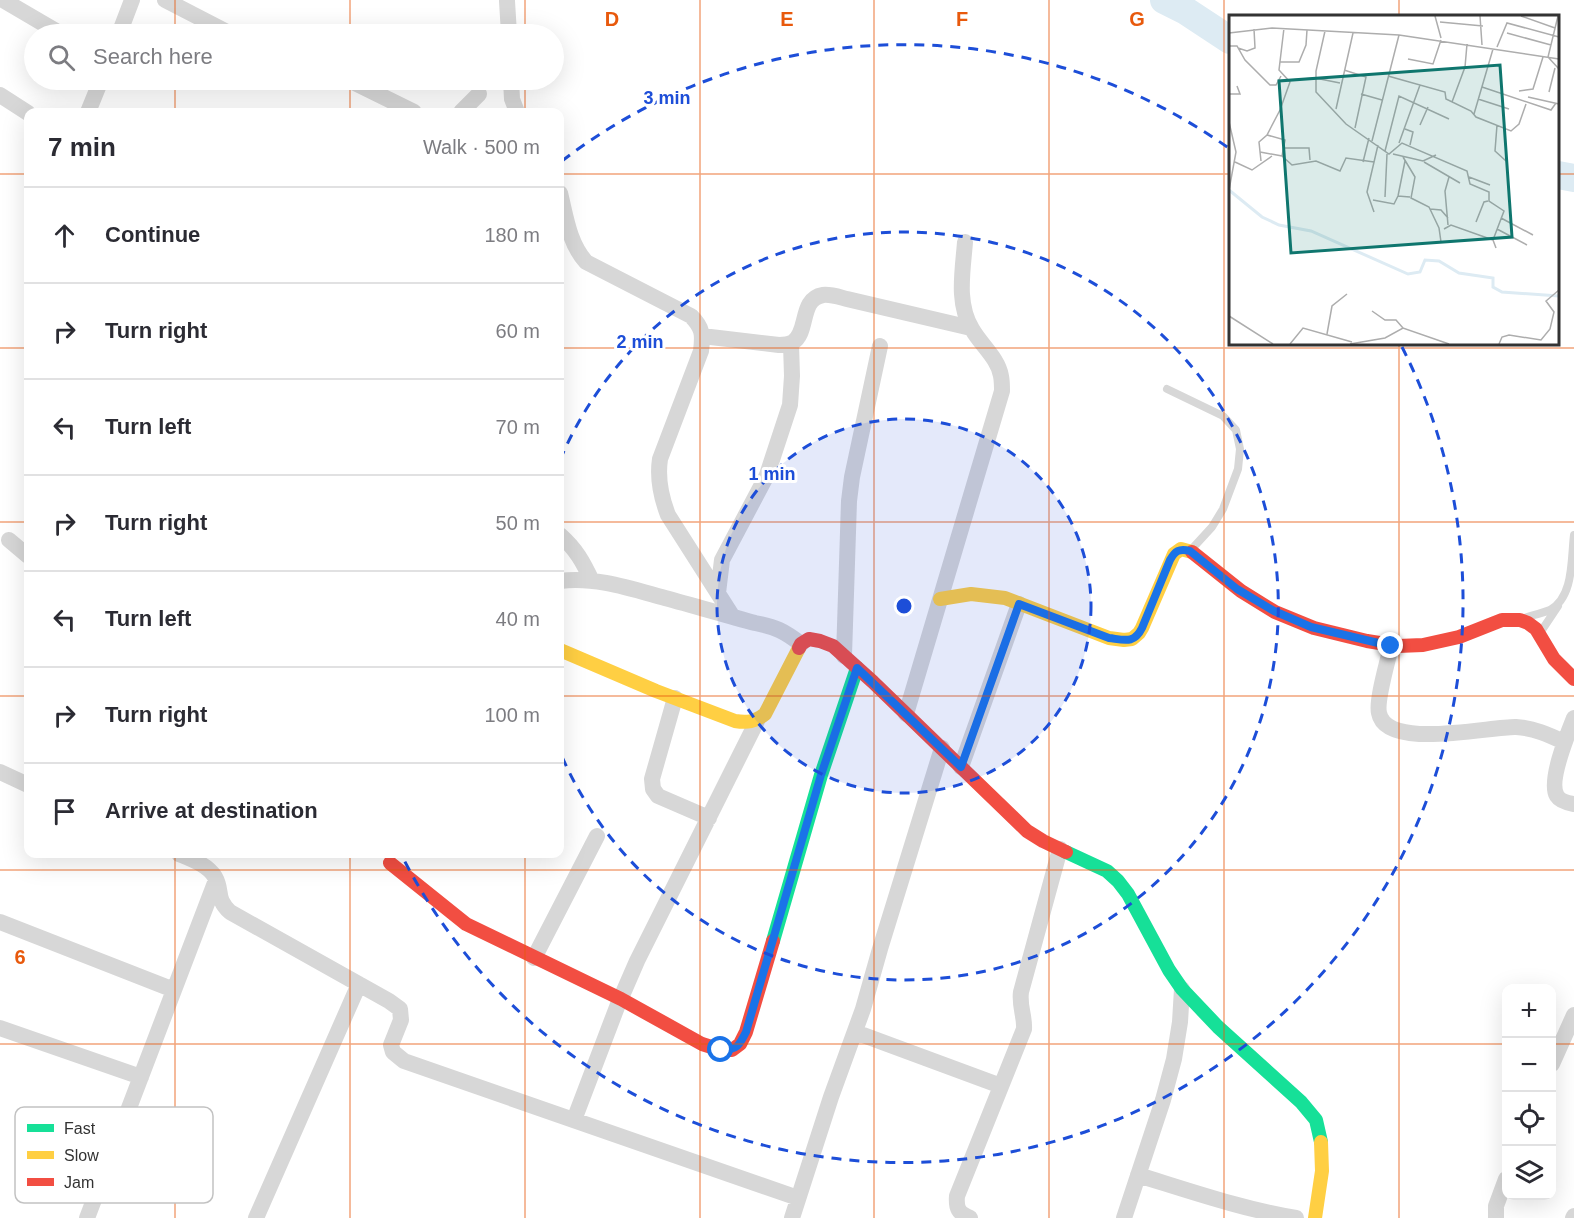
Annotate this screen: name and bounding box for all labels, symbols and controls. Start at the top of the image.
text: D [605,8,619,30]
text: E [780,8,794,30]
text: F [956,8,968,30]
text: G [1129,8,1145,30]
inset map [1229,15,1559,345]
search box [24,24,564,90]
icon: search [45,41,78,74]
text: Search here [93,44,213,69]
text: 3 min [643,88,691,108]
text: 7 min [48,132,116,162]
text: Walk · 500 m [423,136,540,158]
icon: ahead [48,219,81,252]
text: Continue [105,222,200,247]
text: 180 m [484,224,540,246]
icon: right [48,315,81,348]
text: Turn right [105,318,207,343]
text: 60 m [496,320,540,342]
text: 2 min [616,332,664,352]
icon: left [48,411,81,444]
text: Turn left [105,414,191,439]
text: 70 m [496,416,540,438]
text: 1 min [748,464,796,484]
icon: right [48,507,81,540]
text: Turn right [105,510,207,535]
text: 50 m [496,512,540,534]
centre of rings [894,596,914,616]
icon: left [48,603,81,636]
text: Turn left [105,606,191,631]
text: 40 m [496,608,540,630]
route end [1377,632,1403,658]
icon: right [48,699,81,732]
text: Turn right [105,702,207,727]
text: 100 m [484,704,540,726]
icon: arrive [48,795,81,828]
text: Arrive at destination [105,798,318,823]
text: 6 [14,946,26,968]
map controls [1502,984,1556,1200]
button: + [1502,984,1556,1038]
route start [707,1036,733,1062]
button: − [1502,1038,1556,1092]
button: locate [1502,1092,1556,1146]
legend [15,1107,213,1203]
text: Fast [64,1120,96,1137]
button: layers [1502,1146,1556,1200]
text: Slow [64,1147,99,1164]
text: Jam [64,1174,94,1191]

